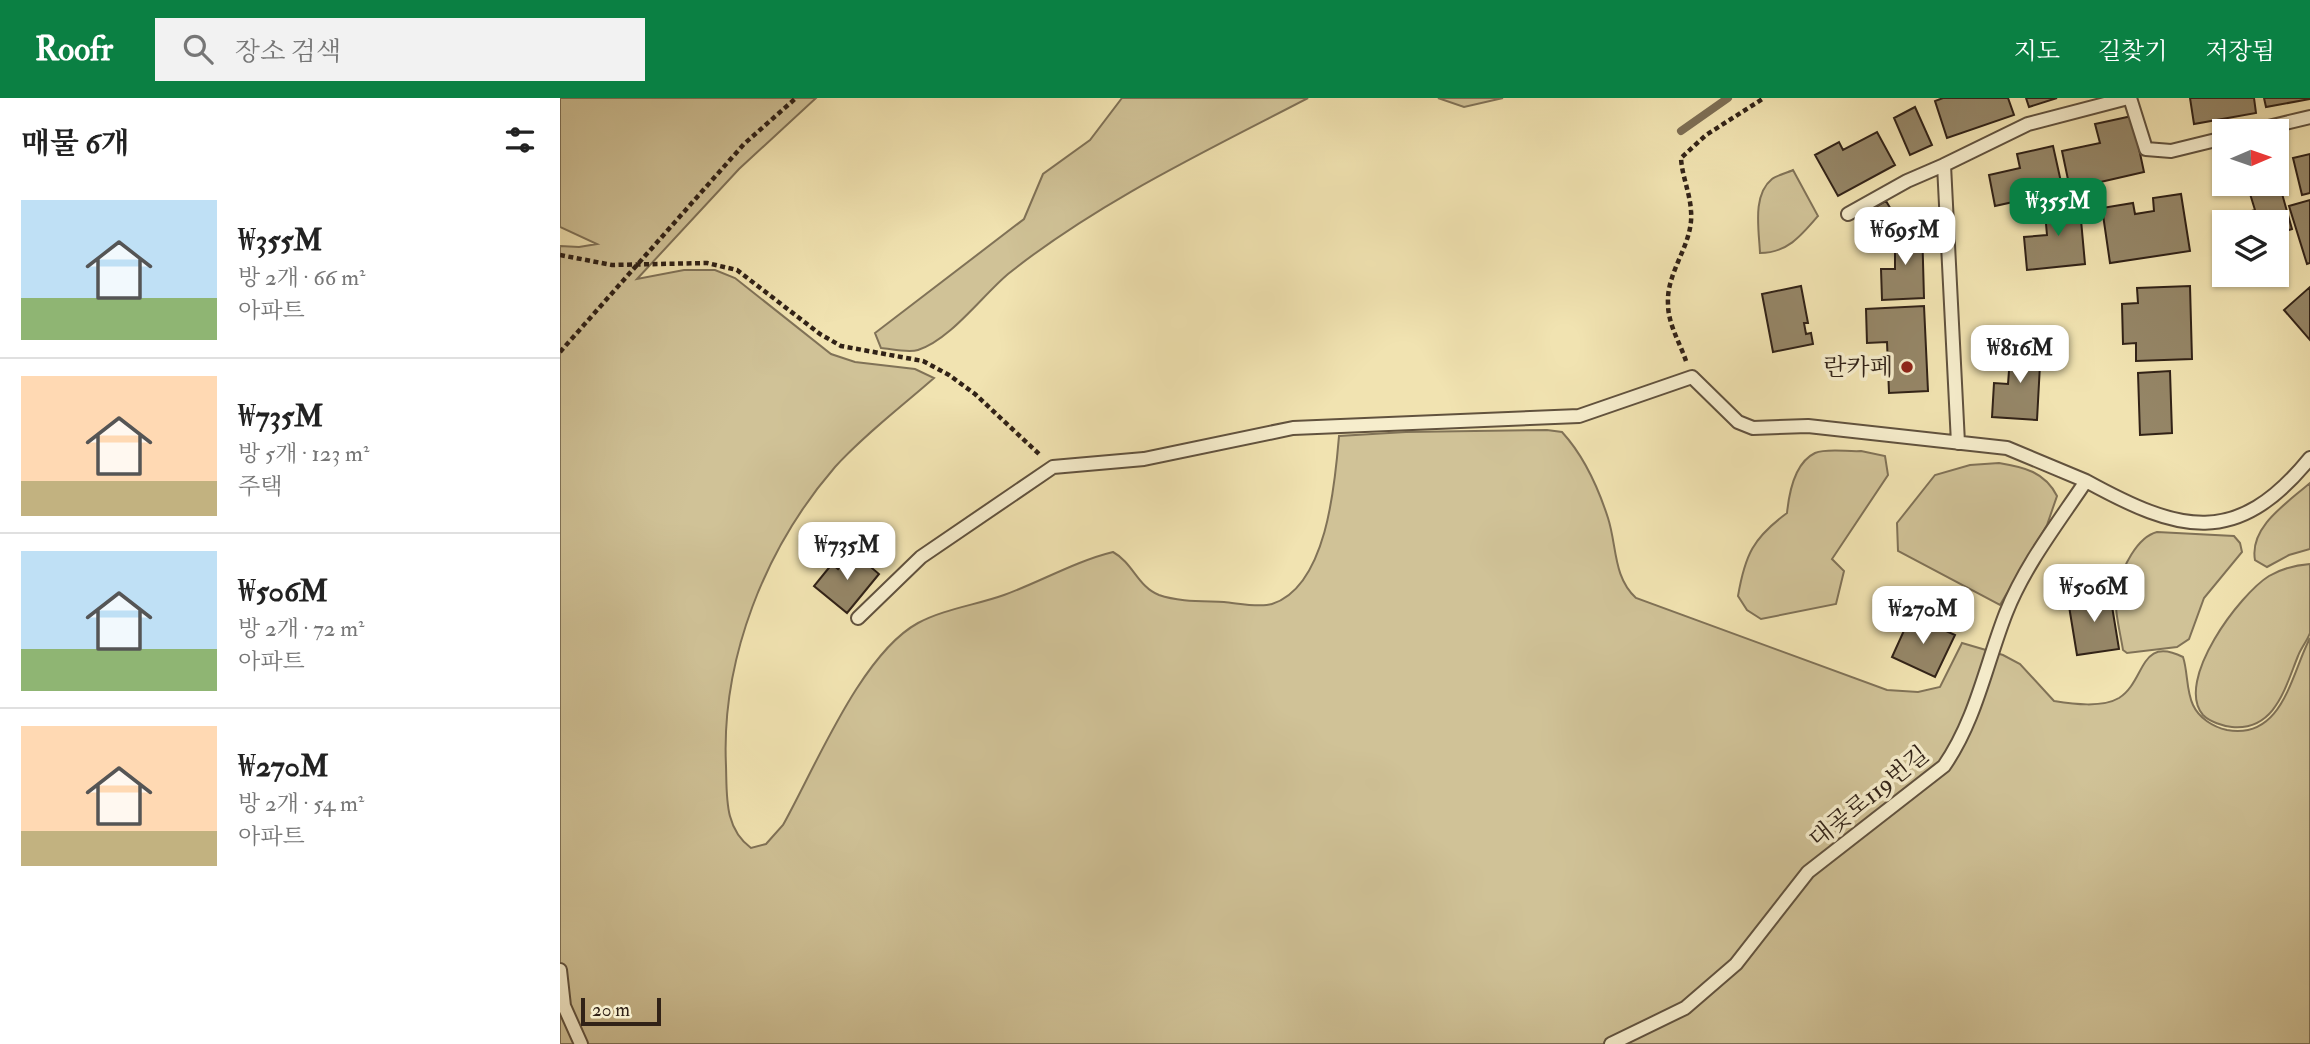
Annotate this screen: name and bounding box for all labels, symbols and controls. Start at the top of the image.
search box [155,18,645,81]
text: Roofr [35,29,113,70]
icon: search [179,30,217,68]
text: 장소 검색 [235,36,341,68]
text: 지도 [2014,36,2060,67]
text: 길찾기 [2098,36,2167,67]
text: 저장됨 [2205,36,2275,67]
north arrow [2212,119,2289,196]
map controls [2212,119,2289,287]
icon: filters [501,121,539,159]
text: 매물 6개 [21,125,129,162]
pin: ₩355M [2009,178,2107,238]
text: ₩355M [2026,186,2090,215]
pin: ₩695M [1856,208,1954,267]
button: layers [2212,210,2289,287]
text: ₩695M [1870,215,1940,244]
text: ₩355M [238,222,323,259]
icon: home [77,228,161,312]
text: 방 2개 · 66 m² [238,263,365,292]
text: 아파트 [238,296,305,325]
pin: ₩816M [1971,326,2069,385]
text: ₩816M [1987,333,2053,362]
place label: 란카페 [1823,352,1893,383]
marker: 란카페 [1899,359,1915,375]
text: ₩735M [238,398,323,435]
icon: home [77,404,161,488]
text: 방 5개 · 123 m² [238,439,369,468]
text: 주택 [238,472,282,501]
pin: ₩735M [798,522,896,582]
text: ₩735M [814,530,880,559]
pin: ₩506M [2045,564,2143,624]
text: ₩506M [2059,572,2129,601]
text: ₩506M [238,573,328,610]
icon: home [77,579,161,663]
pin: ₩270M [1874,587,1972,646]
text: ₩270M [1888,594,1958,623]
text: 방 2개 · 72 m² [238,614,365,643]
text: 아파트 [238,647,305,676]
street label: 대곶로119번길 [1803,739,1935,855]
text: ₩270M [238,748,329,785]
icon: home [77,754,161,838]
text: 방 2개 · 54 m² [238,789,364,818]
text: 아파트 [238,822,305,851]
scale bar [581,995,662,1027]
text: 20 m [592,998,630,1022]

